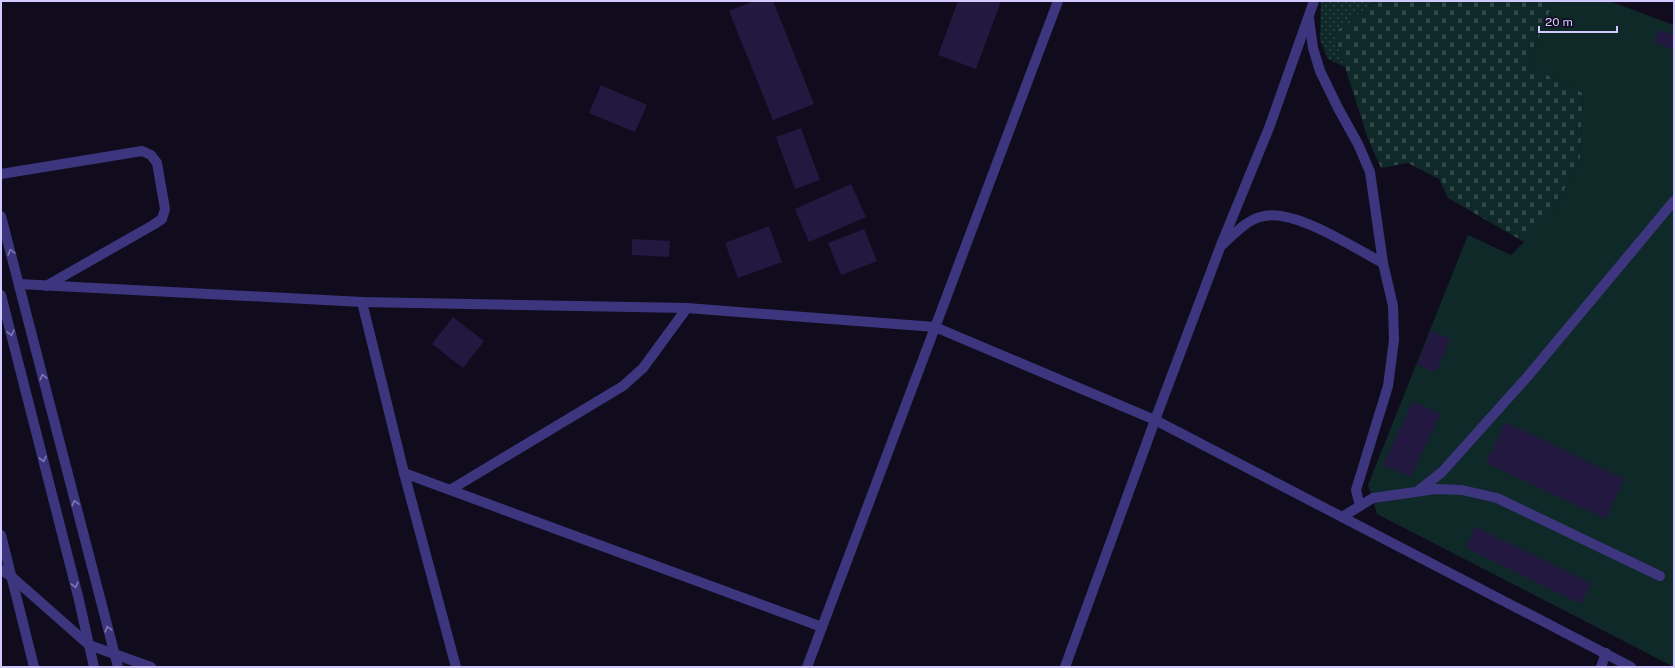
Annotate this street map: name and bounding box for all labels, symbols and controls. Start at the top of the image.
scale bar [1539,8,1617,34]
text: 20 m [1545,15,1573,29]
one-way arrow [7,248,15,255]
one-way arrow [6,329,15,336]
one-way arrow [39,374,48,381]
one-way arrow [38,455,47,462]
one-way arrow [71,500,80,507]
one-way arrow [71,581,79,588]
one-way arrow [104,626,112,632]

